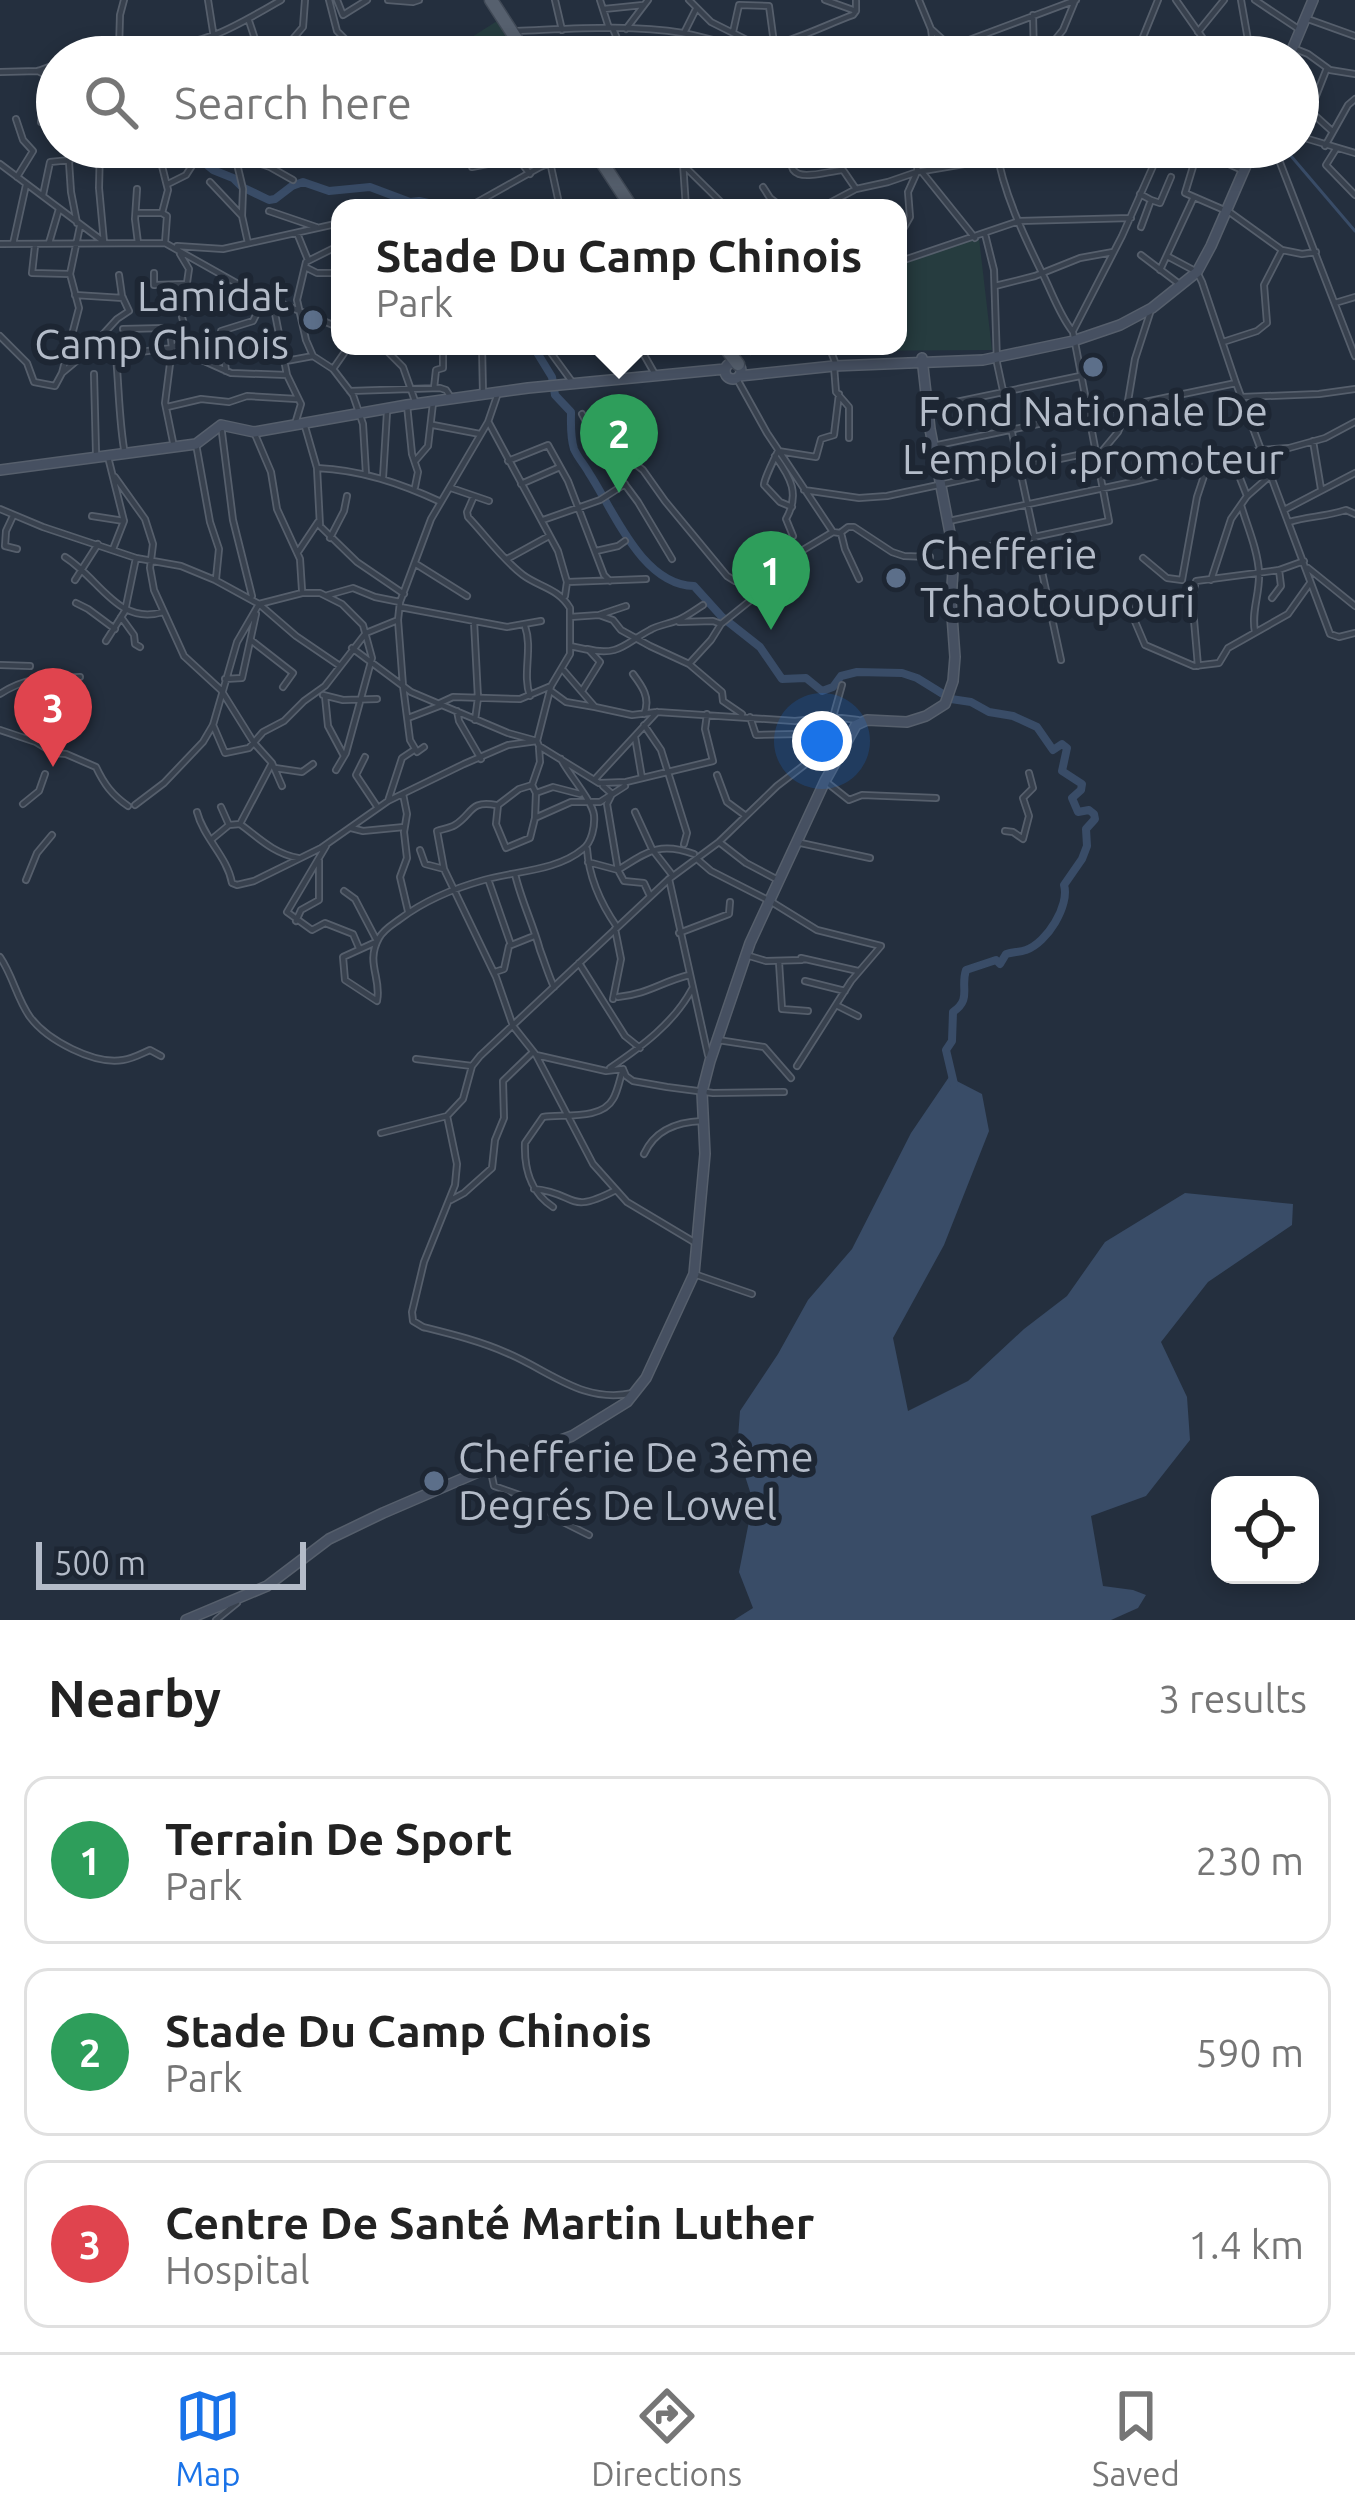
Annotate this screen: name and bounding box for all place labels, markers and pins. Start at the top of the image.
place label: Lamidat Camp Chinois [34,272,289,367]
marker: Lamidat Camp Chinois [300,307,326,333]
marker: Fond Nationale De L'emploi .promoteur [1080,354,1106,380]
place label: Fond Nationale De L'emploi .promoteur [902,387,1284,482]
pin: 2 [580,394,658,493]
place label: Chefferie Tchaotoupouri [920,530,1195,625]
pin: 1 [732,531,810,630]
marker: Chefferie Tchaotoupouri [883,565,909,591]
pin: 3 [14,668,92,767]
place label: Chefferie De 3ème Degrés De Lowel [458,1433,814,1528]
marker: Chefferie De 3ème Degrés De Lowel [421,1468,447,1494]

